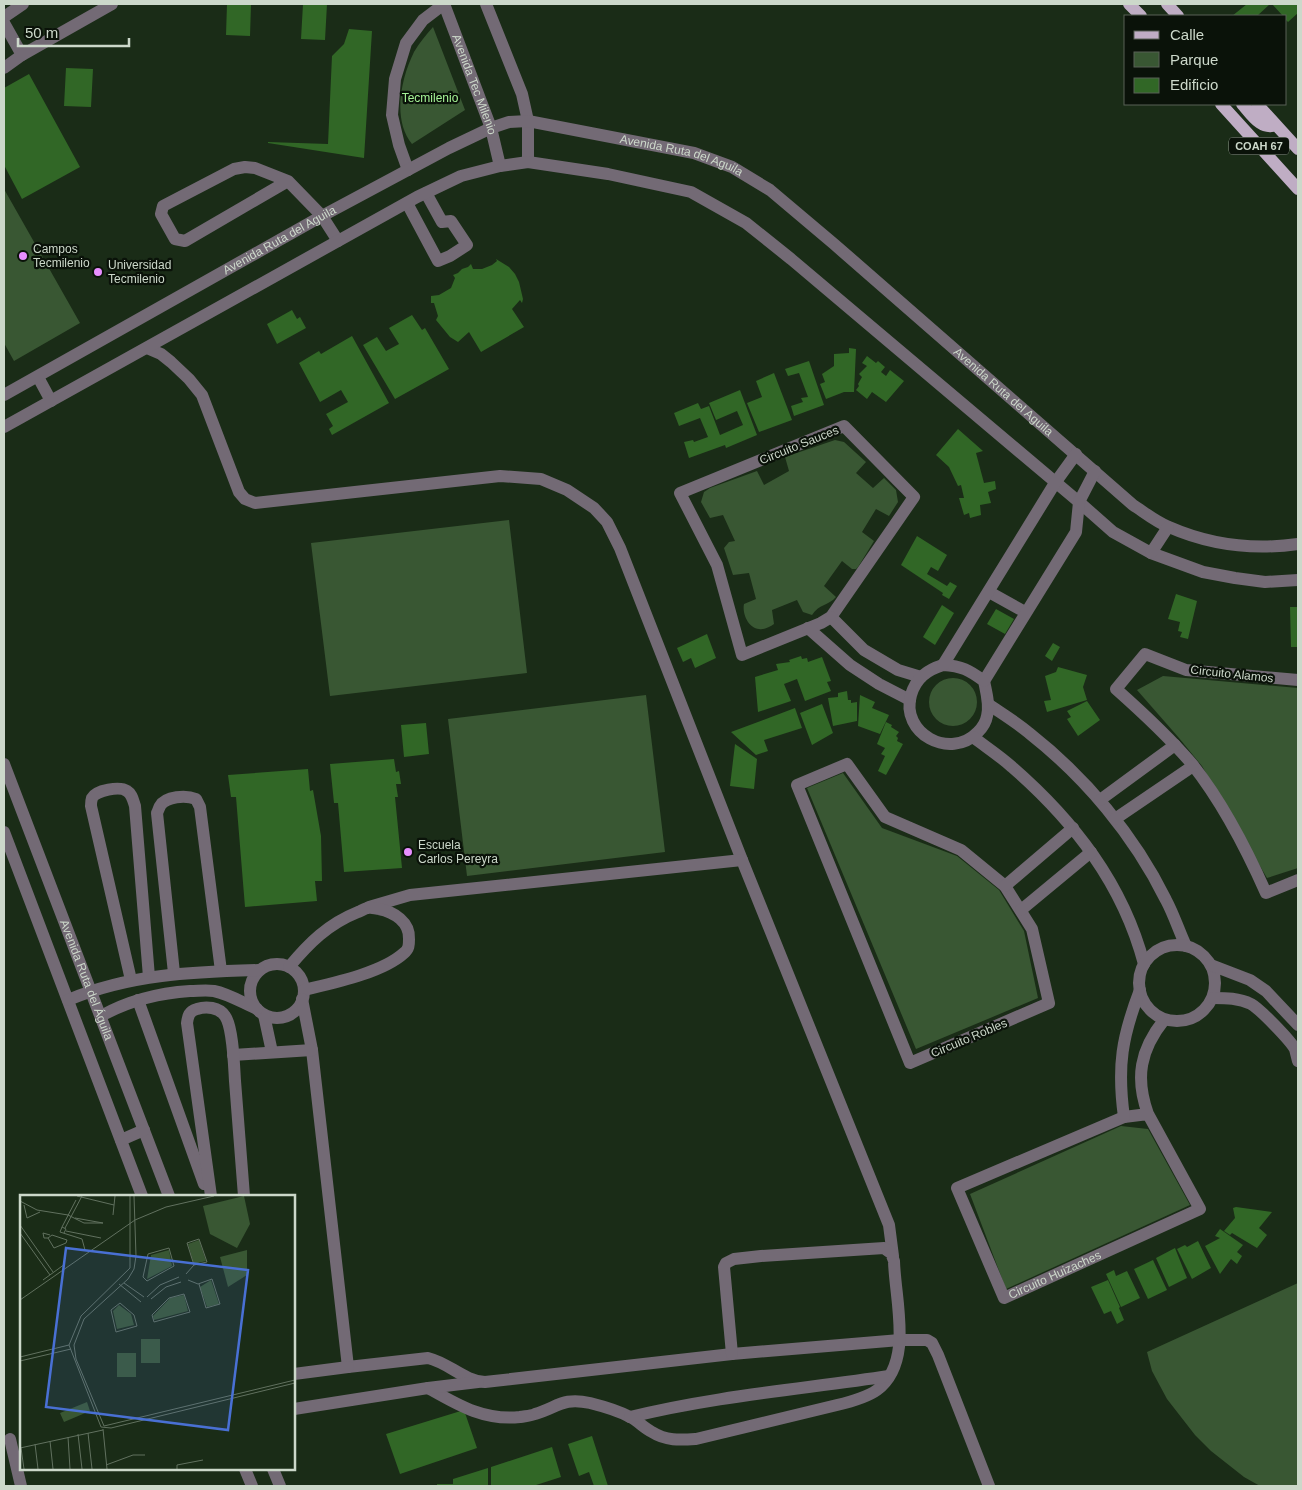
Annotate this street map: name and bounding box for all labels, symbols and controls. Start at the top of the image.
scale bar [18,15,129,47]
legend [1124,15,1287,105]
text: 50 m [25,24,58,41]
text: Calle [1170,26,1204,43]
street label: Avenida Tec Milenio [449,32,499,136]
text: Parque [1170,51,1218,68]
text: Edificio [1170,76,1218,93]
park label: Tecmilenio [402,91,459,105]
street label: Avenida Ruta del Aguila [619,132,746,179]
road number: COAH 67 [1229,138,1289,154]
street label: Avenida Ruta del Aguila [220,203,339,277]
place label: Campos Tecmilenio [33,242,90,270]
marker: Campos Tecmilenio [17,250,29,262]
place label: Universidad Tecmilenio [108,258,171,286]
marker: Universidad Tecmilenio [92,266,104,278]
street label: Avenida Ruta del Aguila [951,345,1056,439]
street label: Circuito Sauces [757,423,841,467]
street label: Circuito Alamos [1190,663,1274,685]
place label: Escuela Carlos Pereyra [418,838,498,866]
marker: Escuela Carlos Pereyra [402,846,414,858]
street label: Avenida Ruta del Águila [57,917,116,1042]
street label: Circuito Robles [929,1016,1009,1060]
inset map [20,1195,295,1470]
street label: Circuito Huizaches [1006,1248,1103,1302]

